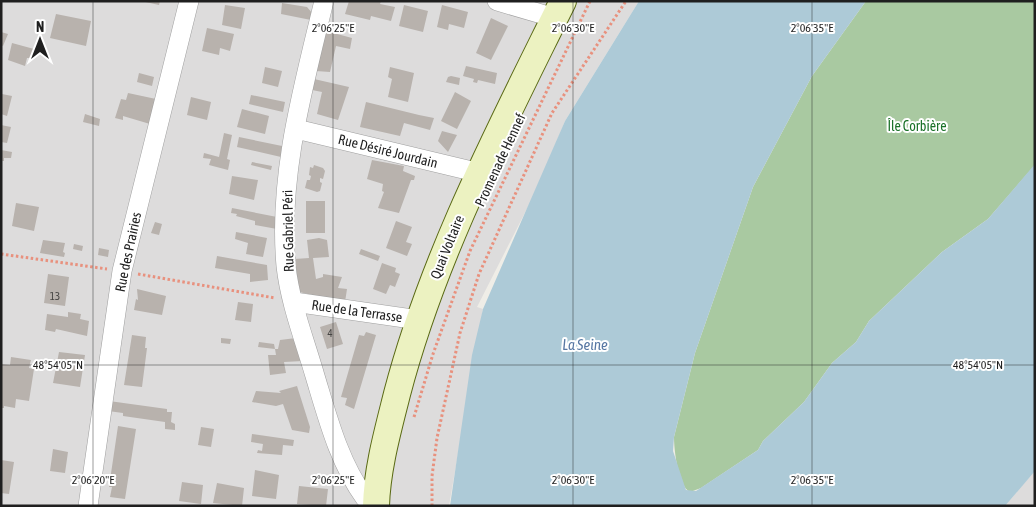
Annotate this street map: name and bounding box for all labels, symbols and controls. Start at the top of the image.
north arrow [15,15,65,65]
text: N [36,19,44,35]
text: 2°06'25"E [312,21,354,35]
text: 2°06'30"E [552,21,594,35]
text: 2°06'35"E [791,21,833,35]
street label: Promenade Hennef [472,111,529,209]
park label: Île Corbière [887,118,947,134]
street label: Rue Désiré Jourdain [337,131,439,171]
street label: Rue Gabriel Péri [279,190,297,272]
street label: Rue des Prairies [112,211,144,293]
street label: Quai Voltaire [427,213,467,281]
house number: 13 [50,290,60,302]
street label: Rue de la Terrasse [311,297,403,325]
house number: 4 [327,327,333,339]
water label: La Seine [562,336,608,353]
text: 48°54'05"N [33,358,83,372]
text: 48°54'05"N [953,358,1003,372]
text: 2°06'20"E [72,473,114,487]
text: 2°06'25"E [312,473,354,487]
text: 2°06'30"E [552,473,594,487]
text: 2°06'35"E [791,473,833,487]

